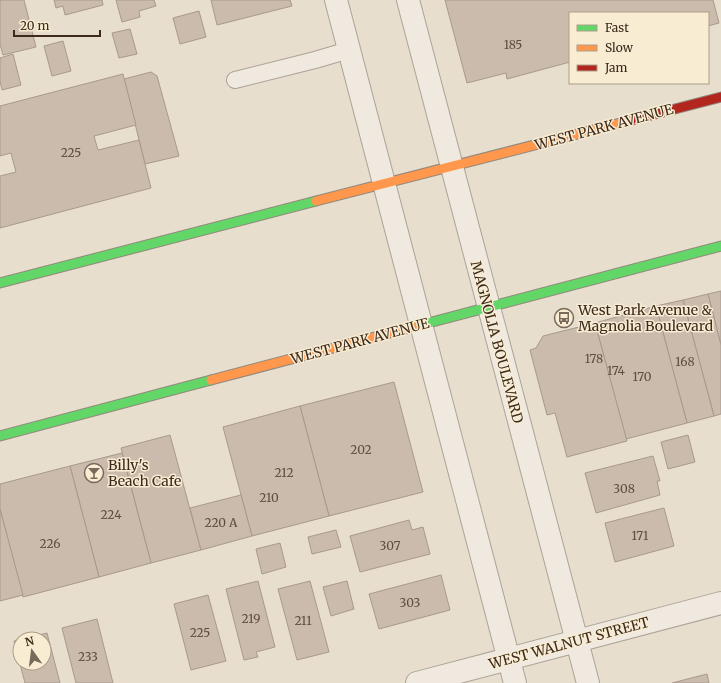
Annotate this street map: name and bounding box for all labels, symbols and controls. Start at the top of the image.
scale bar [14,12,100,38]
legend [569,12,709,84]
text: 20 m [20,18,49,33]
text: Fast [605,20,629,35]
house number: 185 [504,37,522,52]
text: Slow [605,40,634,55]
text: Jam [604,60,628,75]
street label: WEST PARK AVENUE [532,100,675,154]
house number: 225 [61,145,81,160]
street label: MAGNOLIA BOULEVARD [467,259,527,426]
place label: West Park Avenue & Magnolia Boulevard [577,301,714,335]
bus stop icon: West Park Avenue & Magnolia Boulevard [553,307,575,329]
street label: WEST PARK AVENUE [288,314,431,368]
house number: 178 [585,351,603,366]
house number: 168 [675,354,695,369]
house number: 174 [607,363,626,378]
house number: 170 [633,369,652,384]
house number: 202 [350,442,372,457]
place label: Billy's Beach Cafe [108,456,181,490]
bar icon: Billy's Beach Cafe [83,462,105,484]
house number: 212 [274,465,294,480]
house number: 308 [613,481,635,496]
house number: 210 [259,490,279,505]
house number: 224 [100,507,122,522]
house number: 220 A [205,515,238,530]
house number: 171 [632,528,649,543]
house number: 226 [39,536,61,551]
house number: 307 [379,538,401,553]
house number: 303 [400,595,421,610]
house number: 219 [242,611,260,626]
house number: 211 [294,613,312,628]
street label: WEST WALNUT STREET [486,613,651,673]
house number: 225 [190,625,210,640]
north arrow [12,631,52,671]
text: N [24,633,36,649]
house number: 233 [78,649,98,664]

